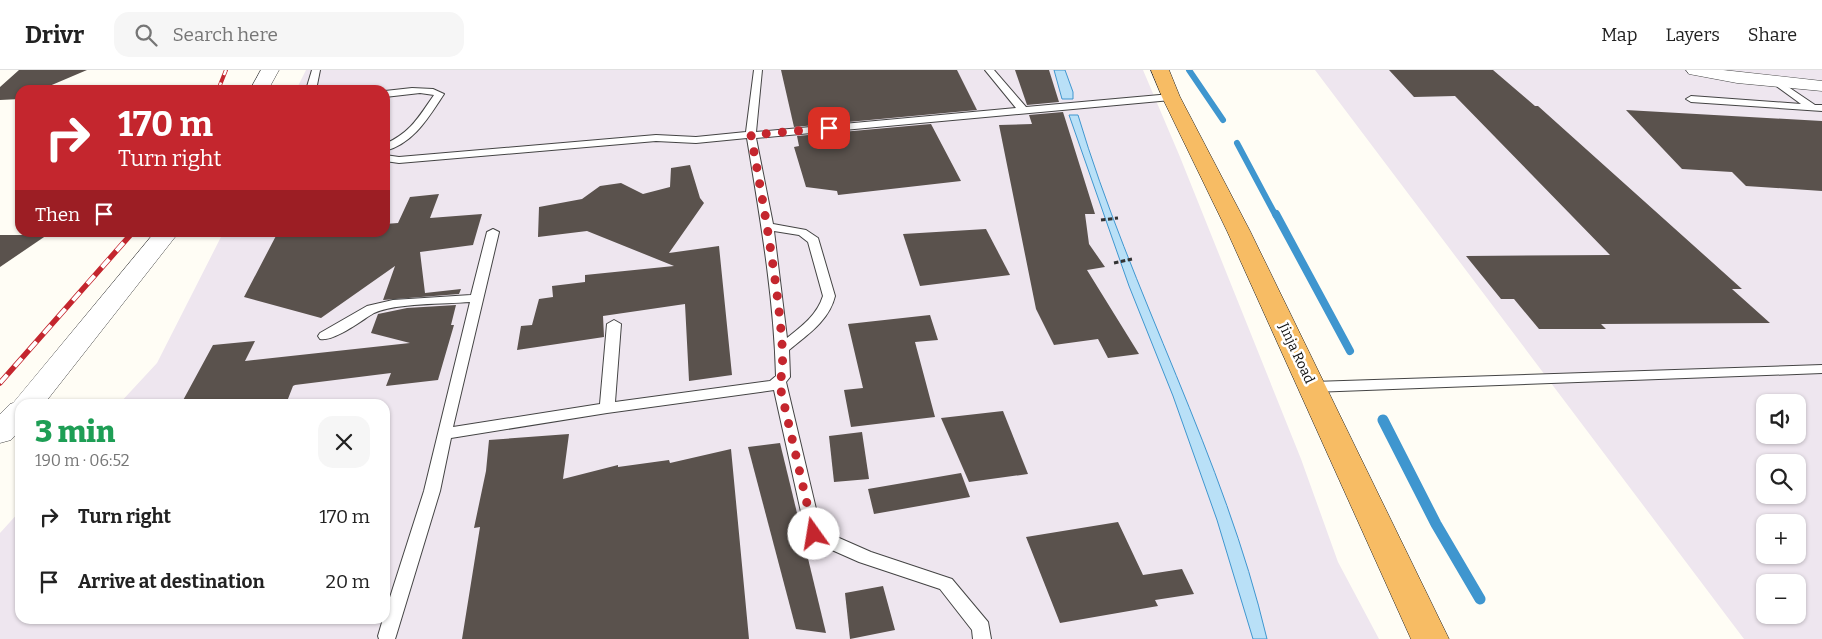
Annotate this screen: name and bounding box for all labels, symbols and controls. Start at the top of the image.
search box [114,12,464,57]
text: Drivr [25,21,84,49]
icon: search [132,21,160,49]
text: Search here [172,23,278,46]
text: Map [1601,24,1637,46]
text: Layers [1665,24,1720,46]
text: Share [1748,24,1797,46]
text: 170 m [118,103,213,145]
icon: right [35,105,100,170]
pin [808,107,850,149]
icon: arrive [815,114,843,142]
text: Turn right [118,145,221,172]
icon: arrive [90,200,118,228]
text: Then [35,203,80,226]
street label: Jinja Road [1275,319,1318,386]
map controls [1756,394,1806,624]
button: sound [1756,394,1806,444]
text: 3 min [35,414,115,450]
button: close [318,416,370,468]
text: 190 m · 06:52 [35,451,129,470]
button: search [1756,454,1806,504]
icon: right [35,503,63,531]
text: Turn right [78,505,171,528]
text: 170 m [319,505,370,528]
position arrow [787,507,839,559]
button: + [1756,514,1806,564]
icon: arrive [35,568,63,596]
text: Arrive at destination [78,570,265,593]
text: 20 m [326,570,370,593]
button: − [1756,574,1806,624]

